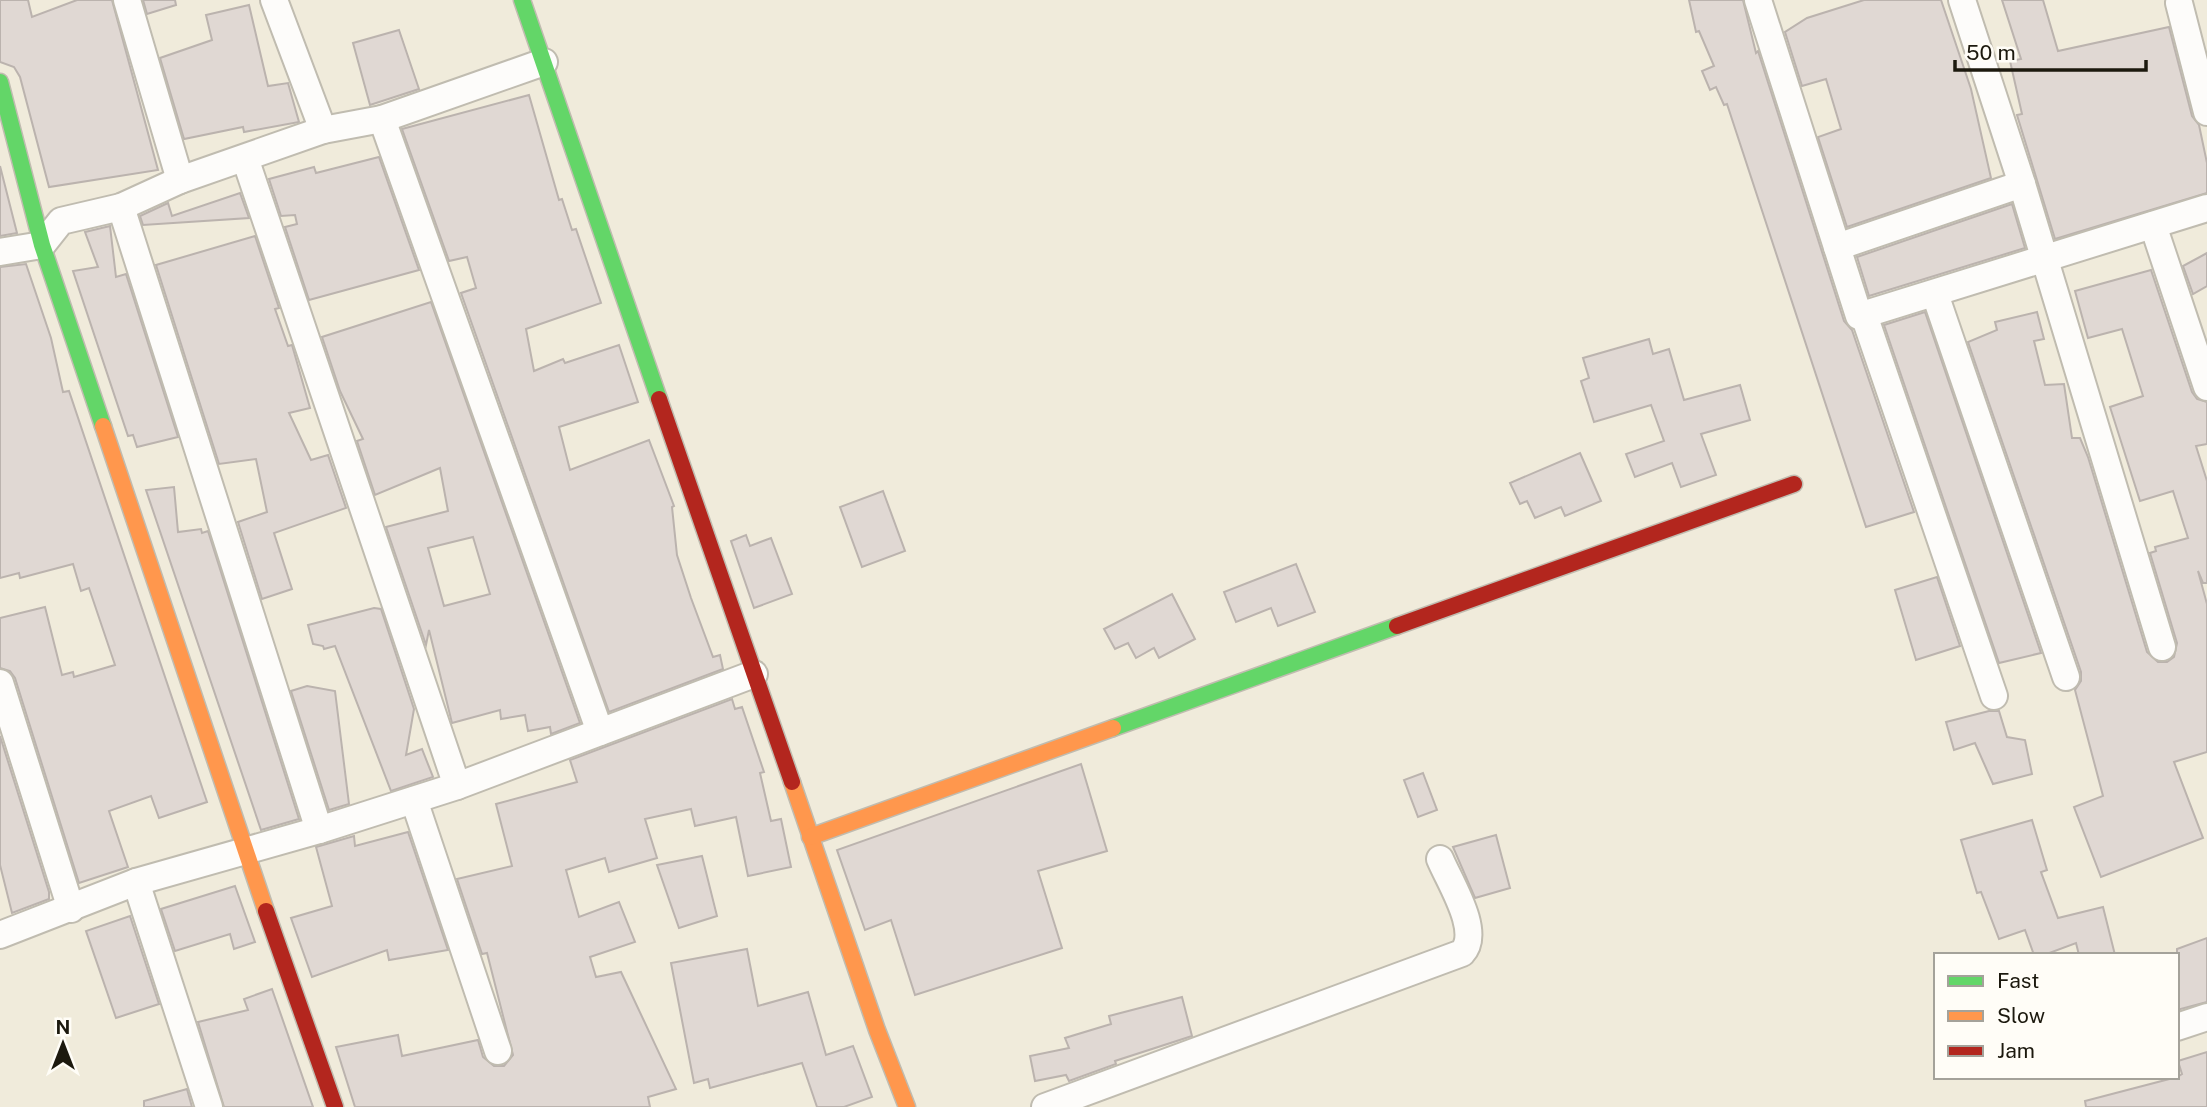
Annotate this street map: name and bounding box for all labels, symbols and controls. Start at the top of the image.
scale bar [1955,28,2146,72]
text: 50 m [1966,40,2016,65]
legend [1934,953,2179,1079]
text: Fast [1997,968,2039,993]
text: Slow [1997,1003,2045,1028]
north arrow [28,1009,98,1079]
text: N [56,1016,70,1038]
text: Jam [1997,1038,2035,1063]

